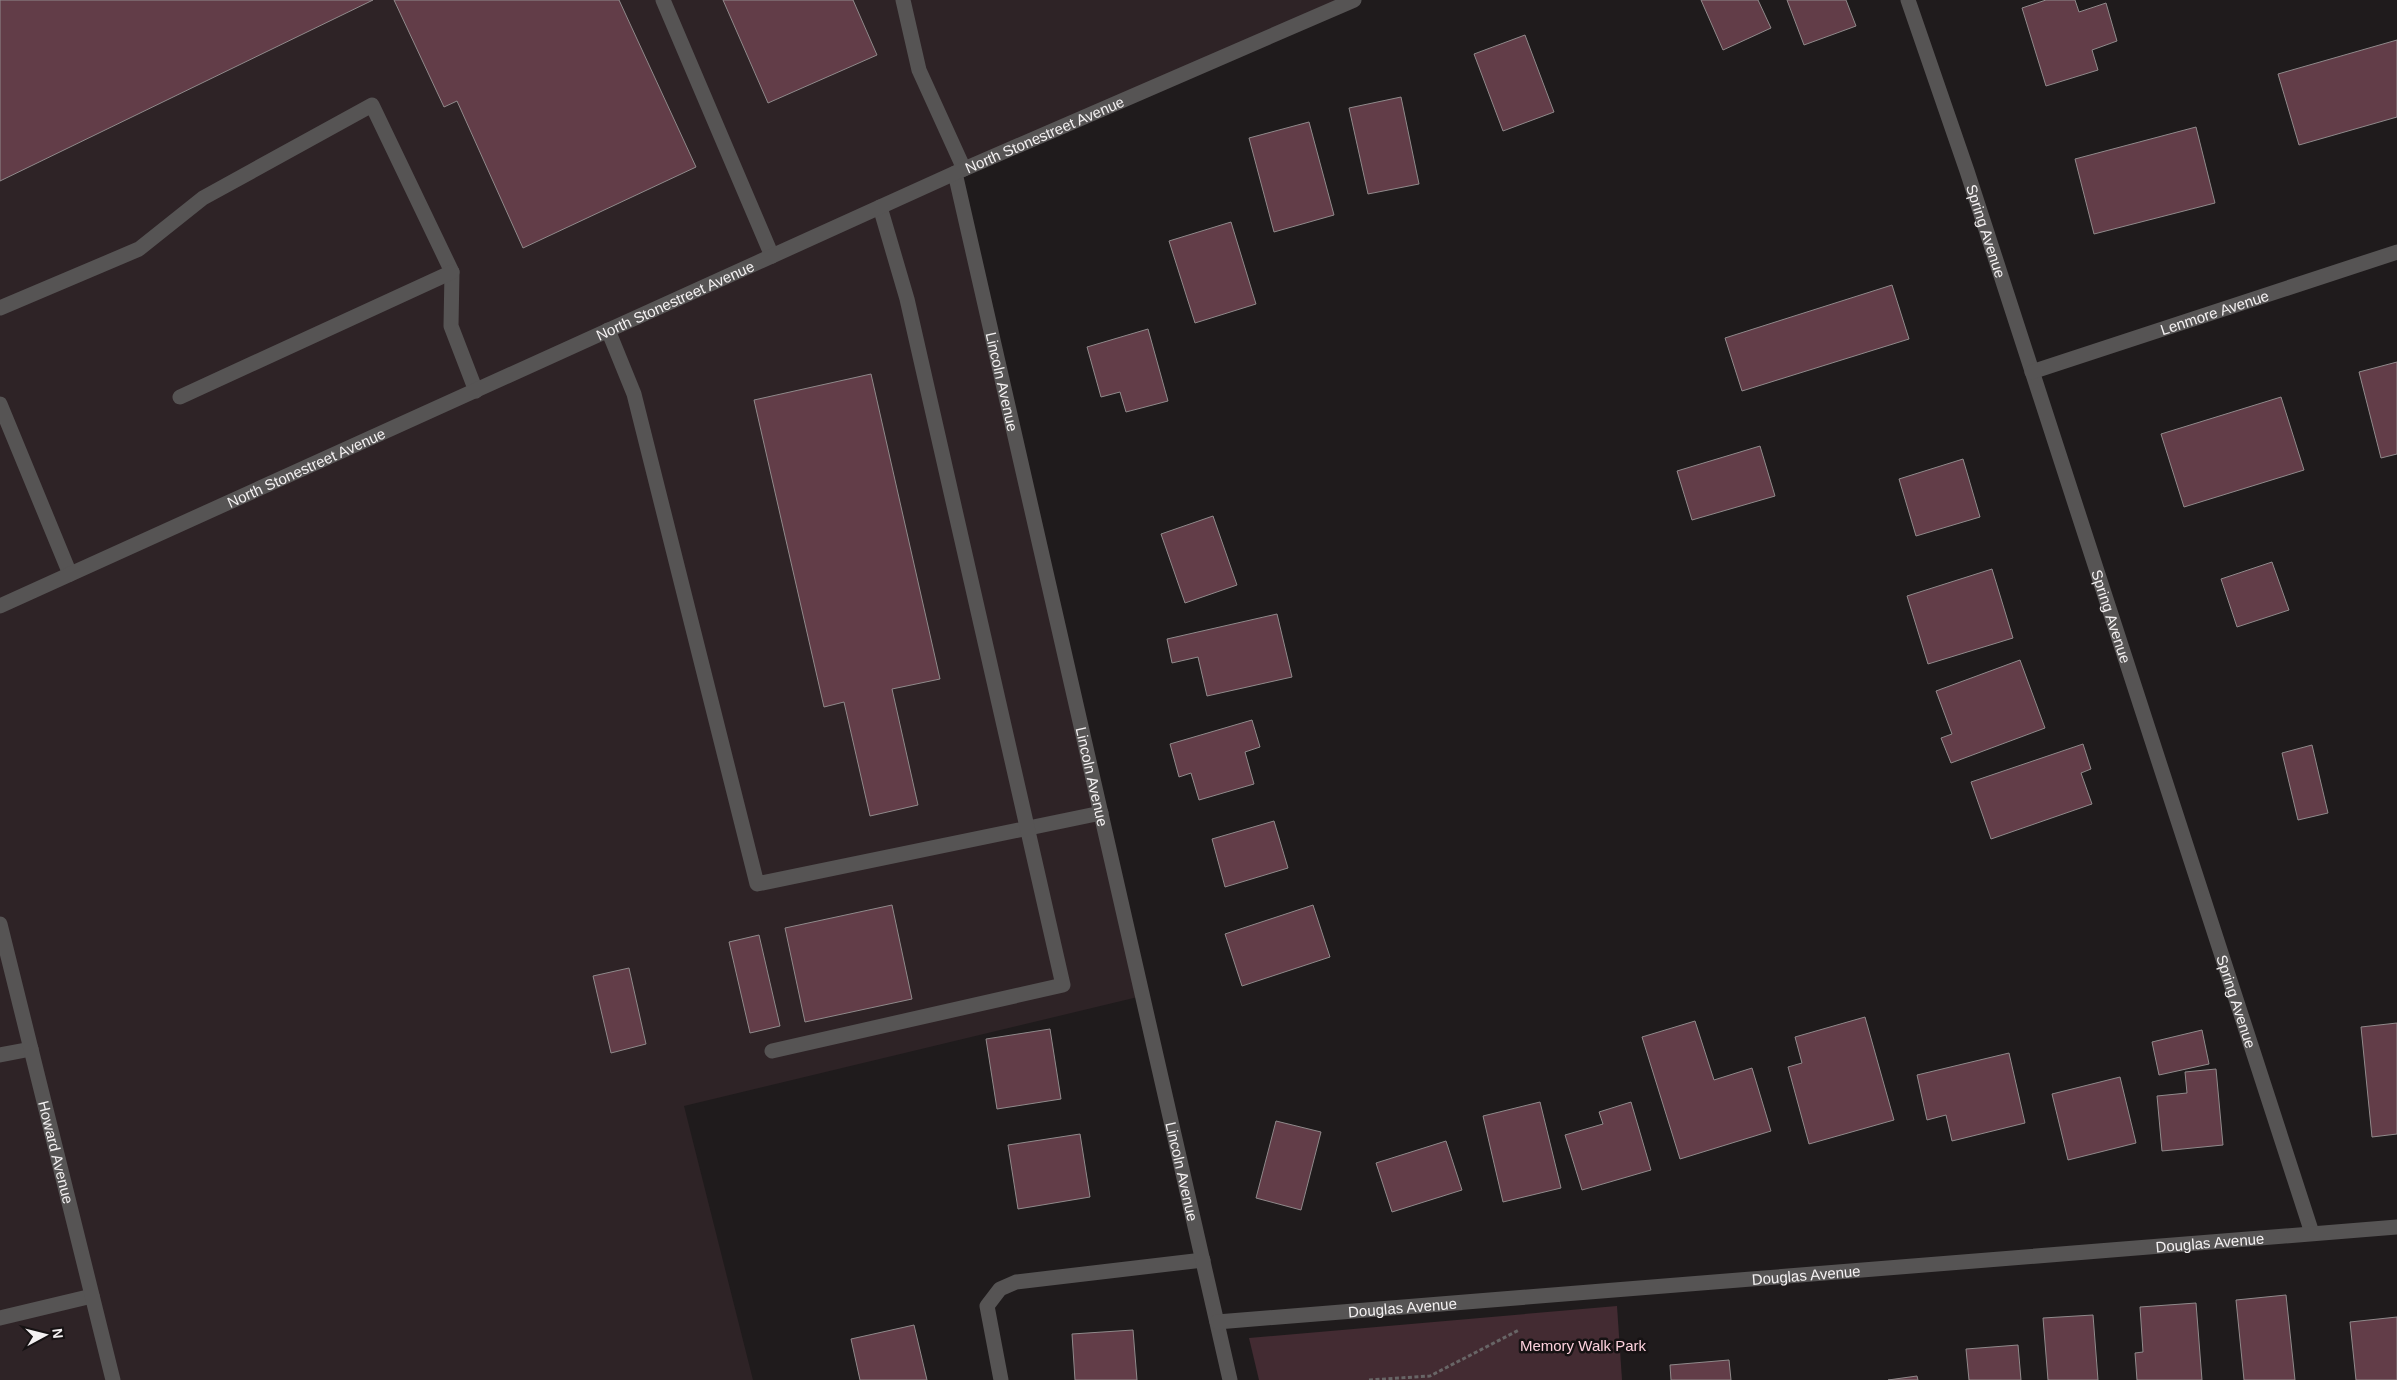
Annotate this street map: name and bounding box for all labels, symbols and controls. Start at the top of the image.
street label: North Stonestreet Avenue [962,92,1126,176]
street label: Spring Avenue [1963,182,2010,280]
street label: North Stonestreet Avenue [593,257,757,343]
street label: Lenmore Avenue [2158,286,2271,338]
street label: Lincoln Avenue [983,330,1022,433]
street label: North Stonestreet Avenue [224,424,388,510]
street label: Spring Avenue [2089,567,2135,665]
street label: Lincoln Avenue [1073,725,1112,828]
street label: Spring Avenue [2214,952,2260,1050]
street label: Howard Avenue [36,1099,77,1205]
street label: Lincoln Avenue [1163,1120,1202,1223]
street label: Douglas Avenue [2155,1229,2265,1255]
street label: Douglas Avenue [1751,1262,1861,1287]
street label: Douglas Avenue [1347,1294,1457,1320]
north arrow [20,1310,70,1360]
text: N [49,1327,66,1339]
park label: Memory Walk Park [1520,1337,1647,1354]

